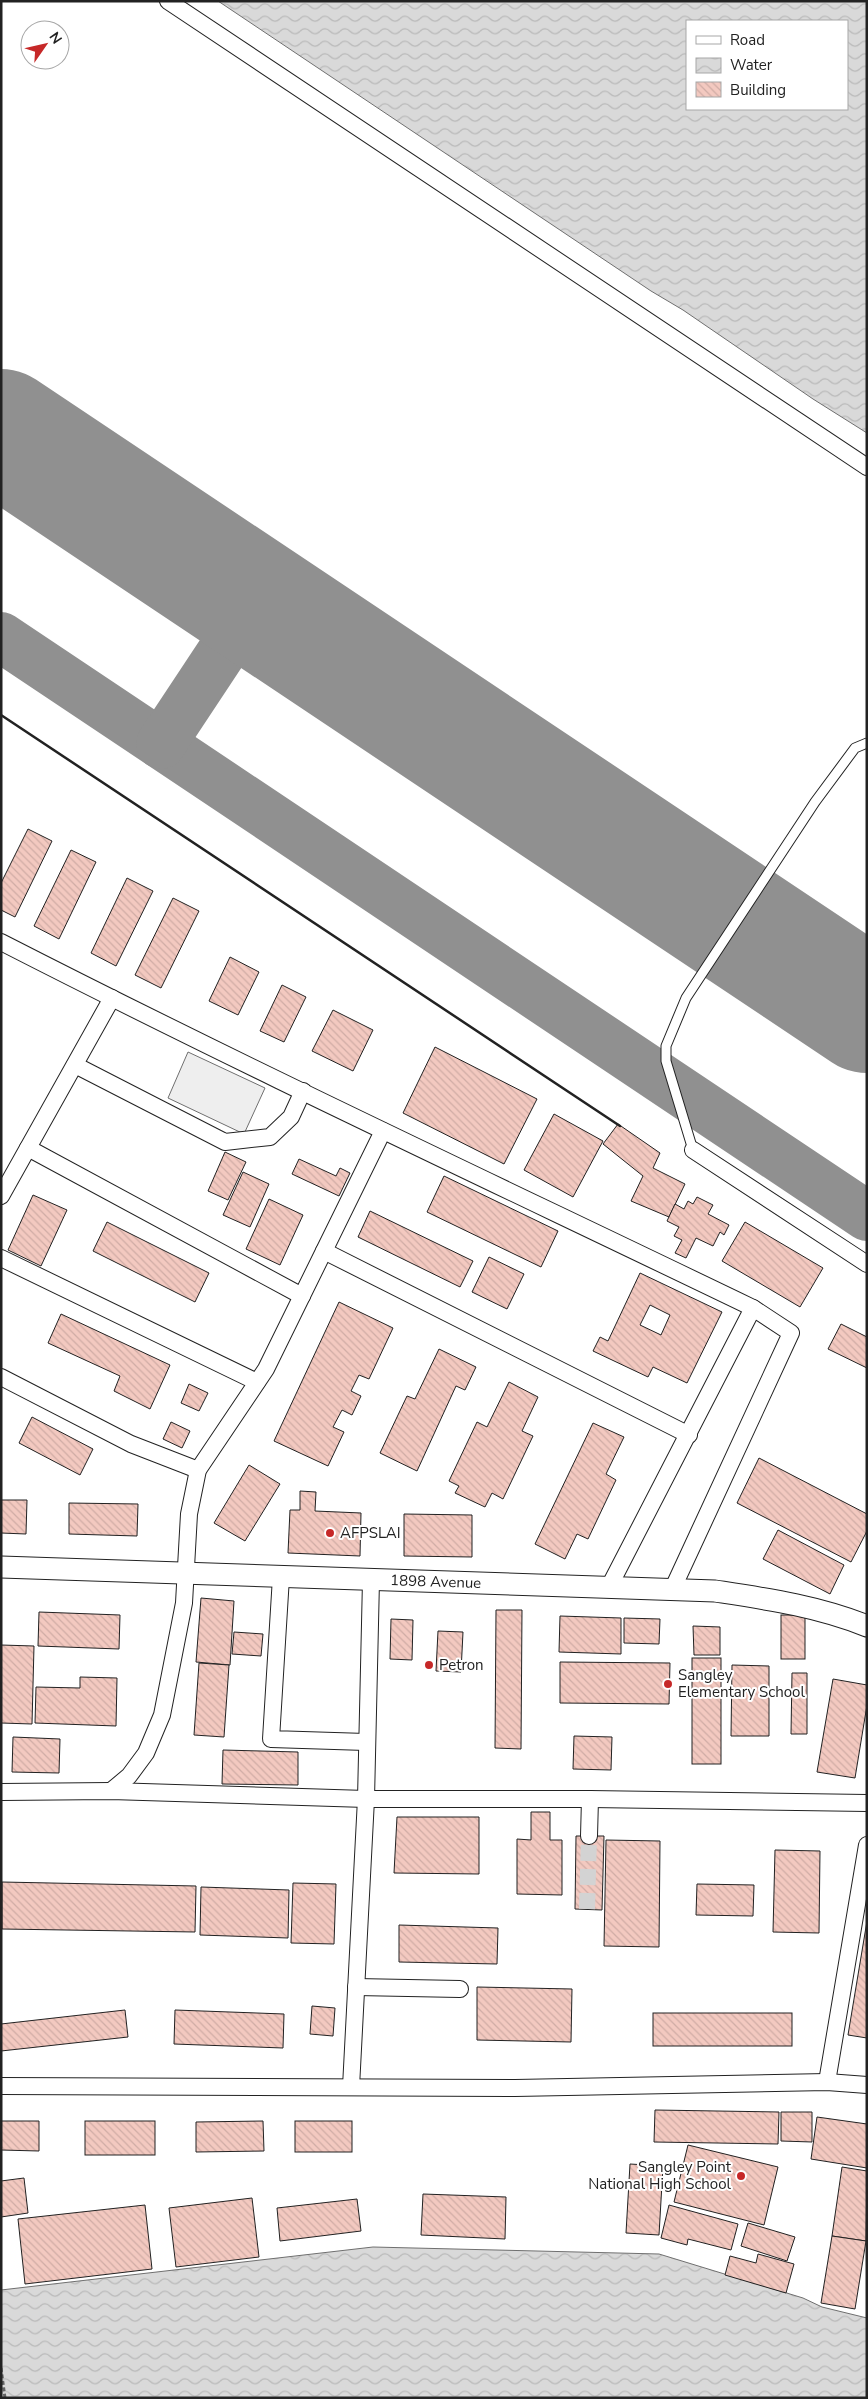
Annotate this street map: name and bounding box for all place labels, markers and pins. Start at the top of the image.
place label: AFPSLAI [340,1523,401,1543]
marker: AFPSLAI [324,1527,336,1539]
place label: Petron [439,1655,484,1675]
marker: Petron [423,1659,435,1671]
place label: Sangley Elementary School [678,1665,805,1702]
marker: Sangley Elementary School [662,1678,674,1690]
place label: Sangley Point National High School [588,2157,732,2194]
marker: Sangley Point National High School [735,2170,747,2182]

